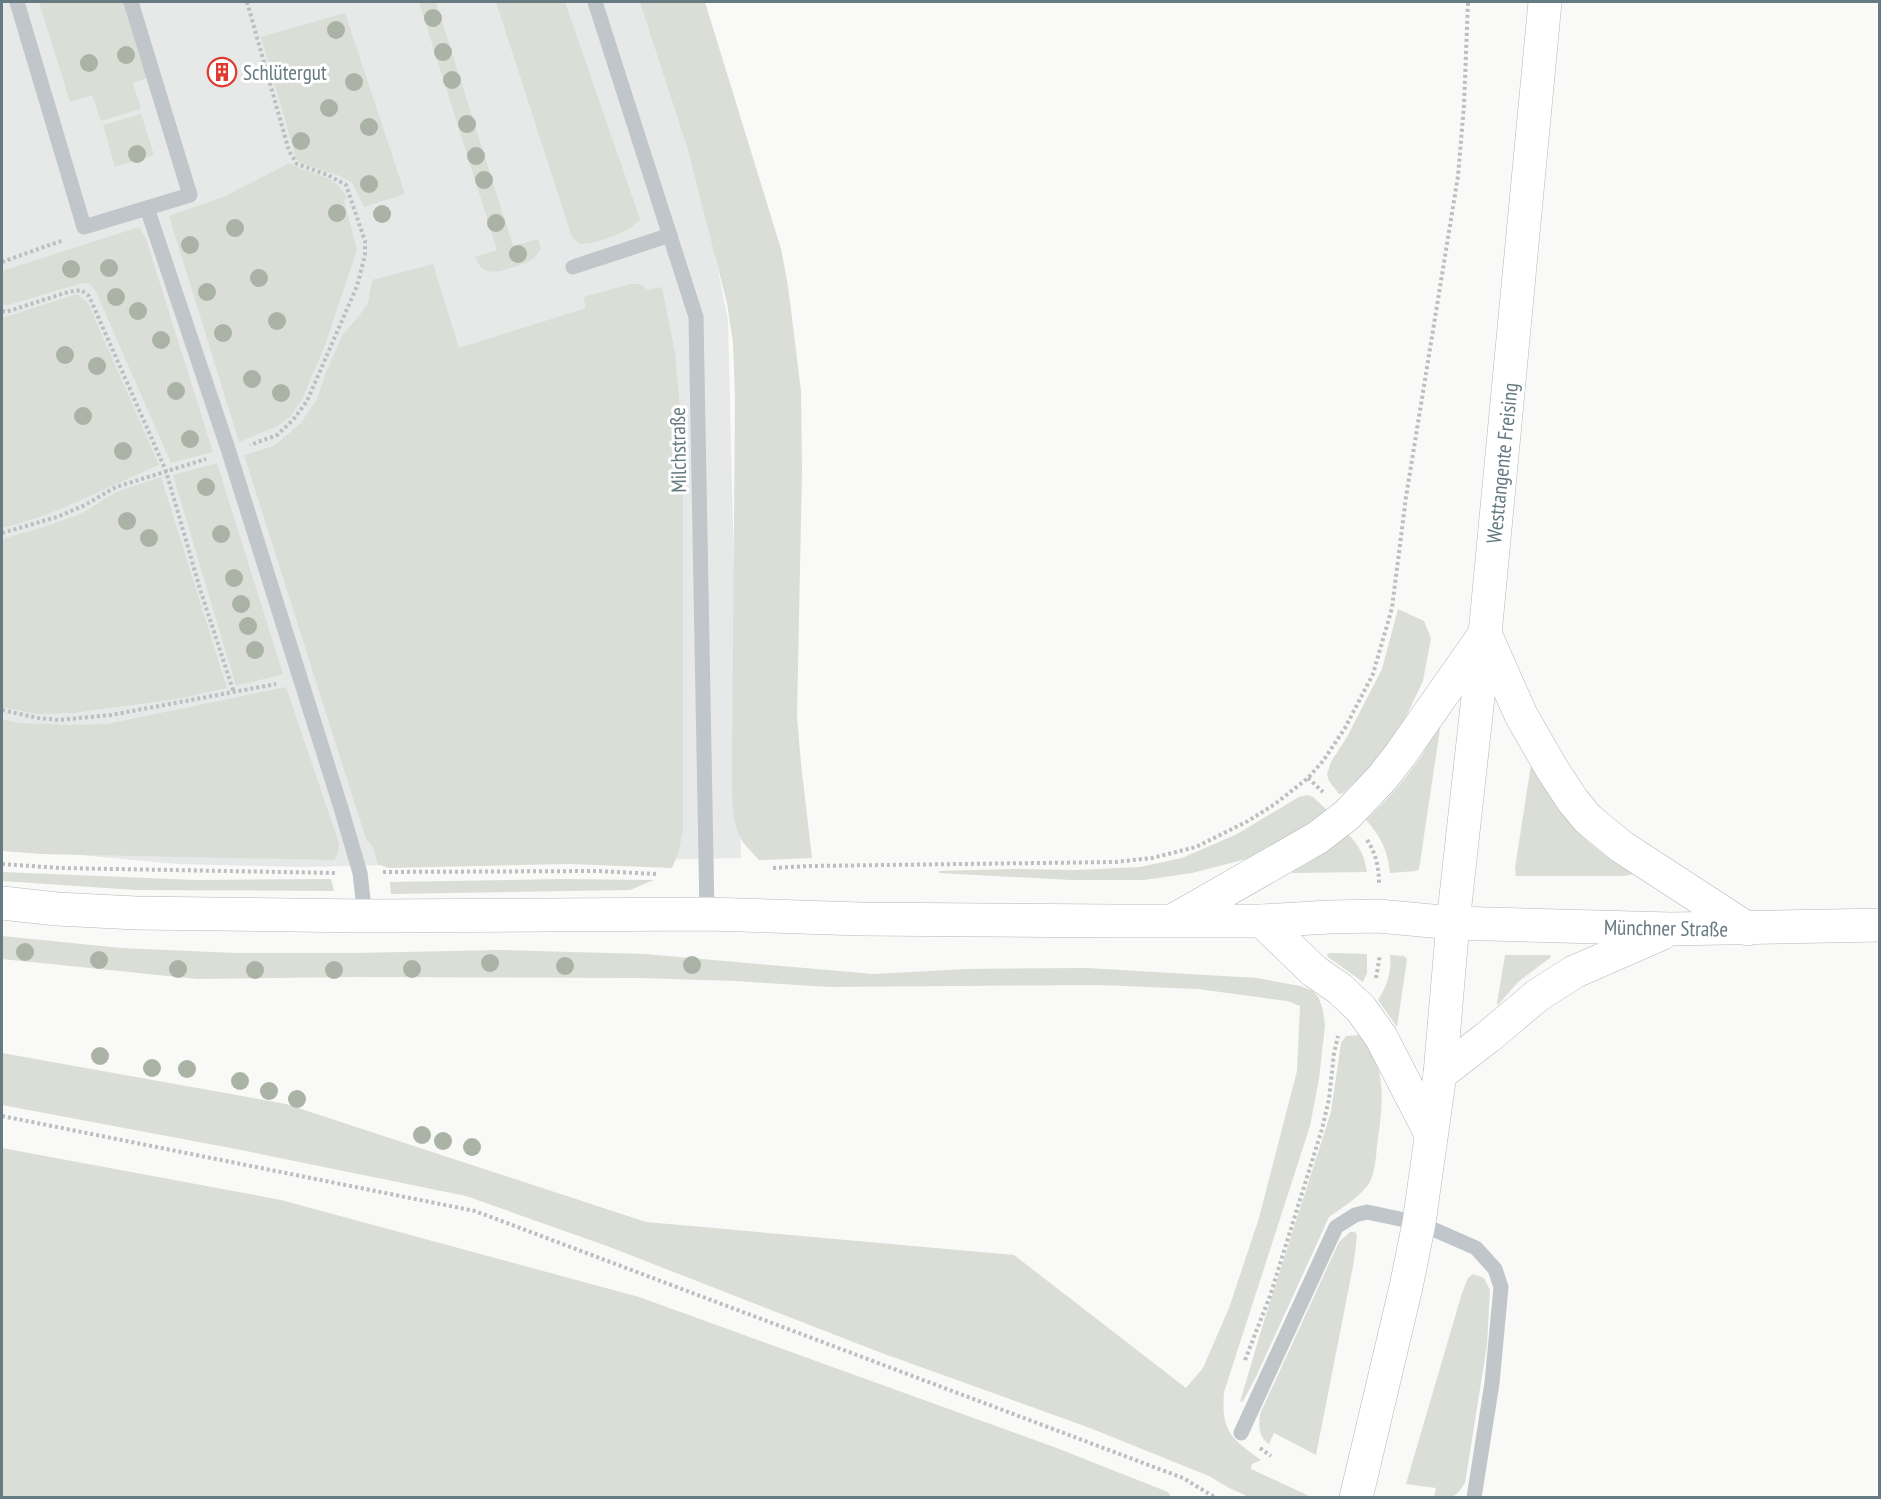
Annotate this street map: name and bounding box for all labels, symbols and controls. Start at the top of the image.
building icon: Schlütergut [206,56,238,88]
place label: Schlütergut [243,59,327,86]
street label: Westtangente Freising [1480,381,1524,545]
street label: Milchstraße [664,407,692,493]
street label: Münchner Straße [1604,913,1728,943]

